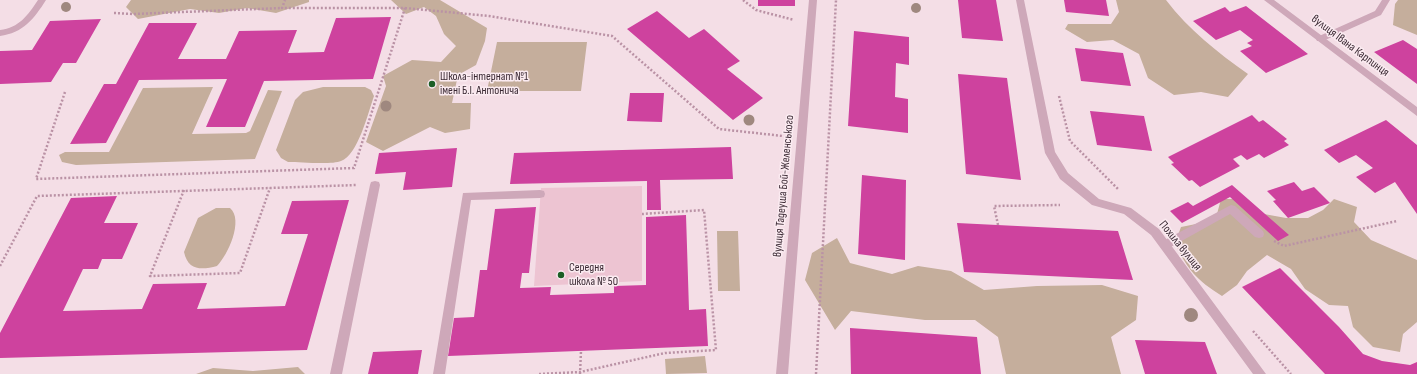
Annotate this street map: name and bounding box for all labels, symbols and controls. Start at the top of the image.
street label: вулиця Івана Карпинця [1308,12,1392,80]
place label: Школа-інтернат №1 імені Б.І. Антонича [440,70,528,98]
marker: Школа-інтернат №1 імені Б.І. Антонича [427,79,437,89]
street label: вулиця Тадеуша Бой-Желенського [771,114,797,258]
street label: Похила вулиця [1156,218,1204,274]
place label: Середня школа № 50 [569,261,618,289]
marker: Середня школа № 50 [556,270,566,280]

